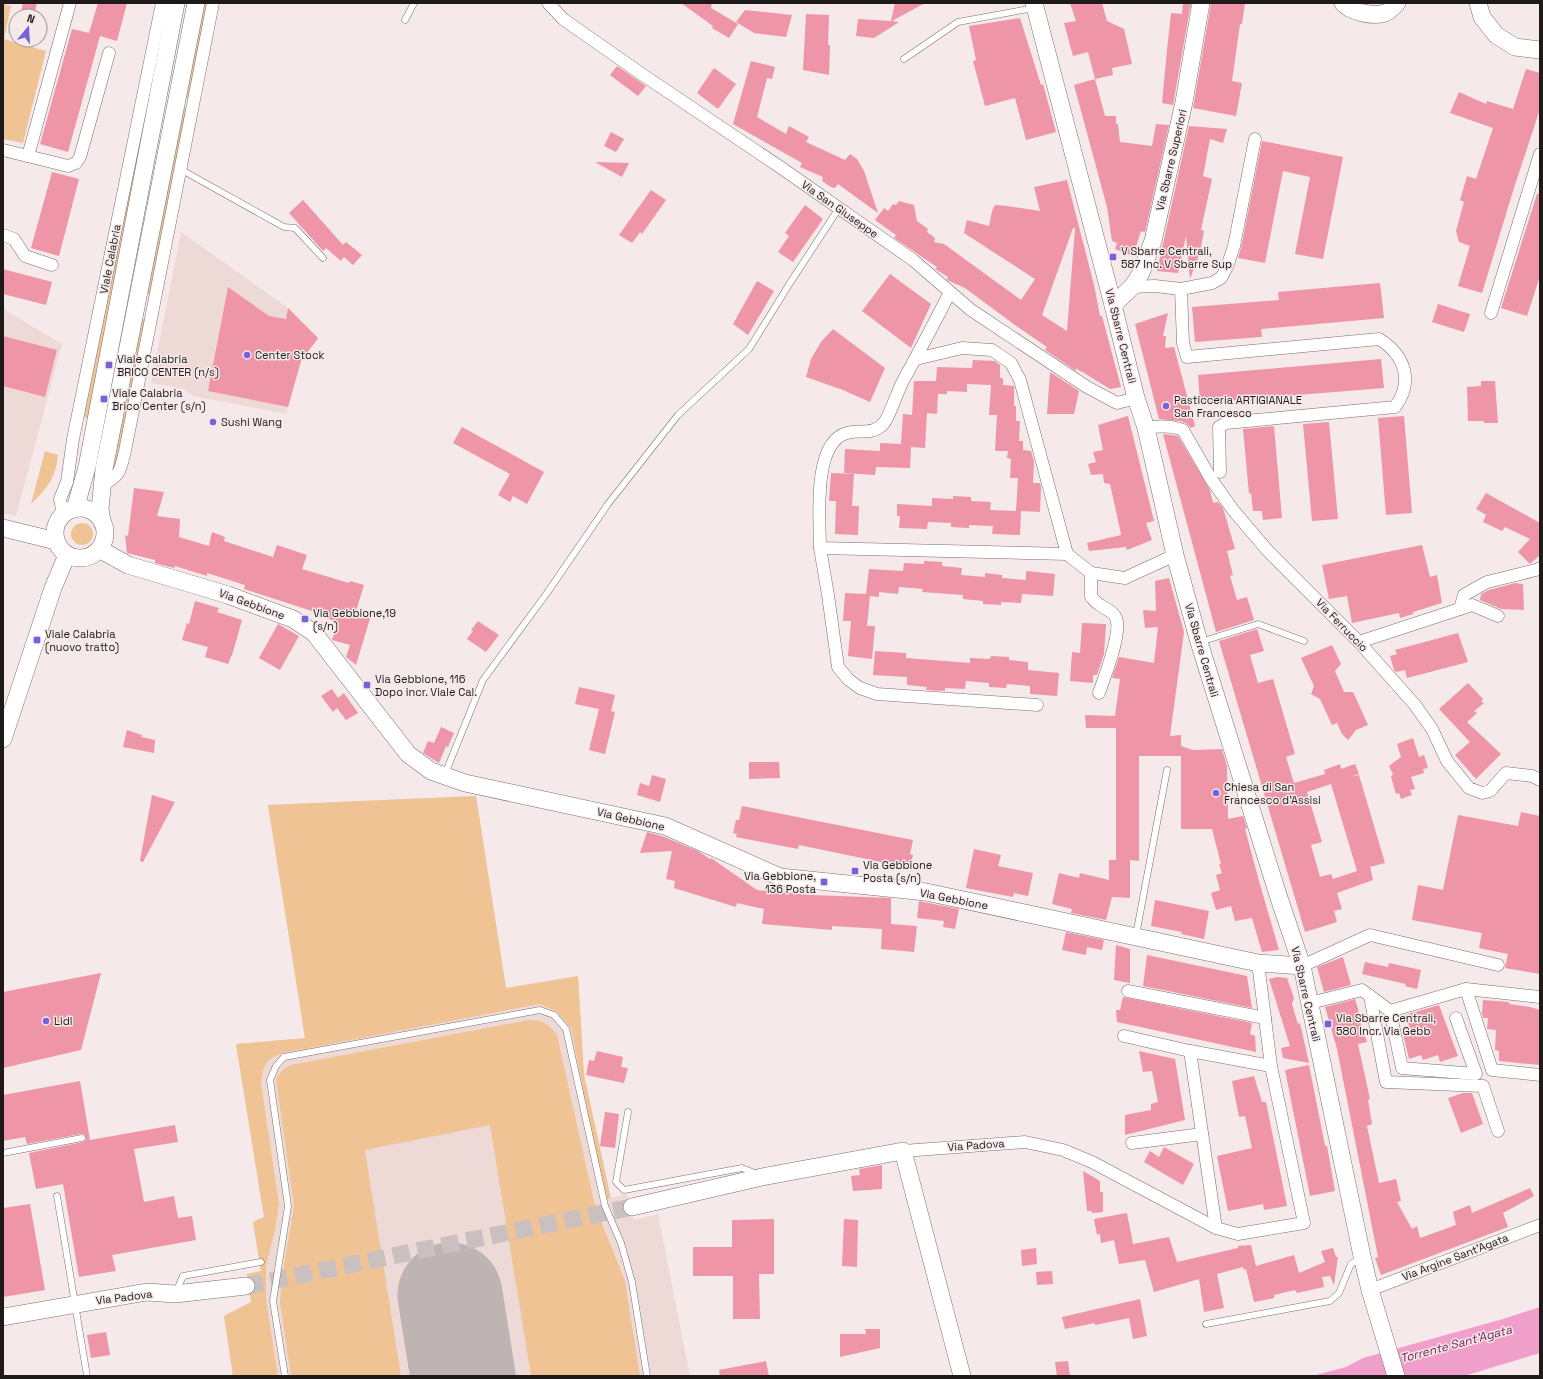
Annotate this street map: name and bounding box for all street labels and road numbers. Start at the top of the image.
street label: Via Sbarre Superiori [1153,108,1190,212]
street label: Via San Giuseppe [799,177,881,241]
street label: Viale Calabria [96,222,124,295]
street label: Via Sbarre Centrali [1102,287,1140,385]
street label: Via Gebbione [217,586,287,622]
street label: Via Ferruccio [1313,595,1371,655]
street label: Via Sbarre Centrali [1182,601,1222,699]
street label: Via Gebbione [596,804,666,834]
street label: Via Gebbione [919,886,989,912]
street label: Via Sbarre Centrali [1288,945,1324,1043]
street label: Via Padova [947,1136,1006,1154]
street label: Via Argine Sant'Agata [1400,1230,1511,1284]
street label: Via Padova [95,1286,154,1307]

